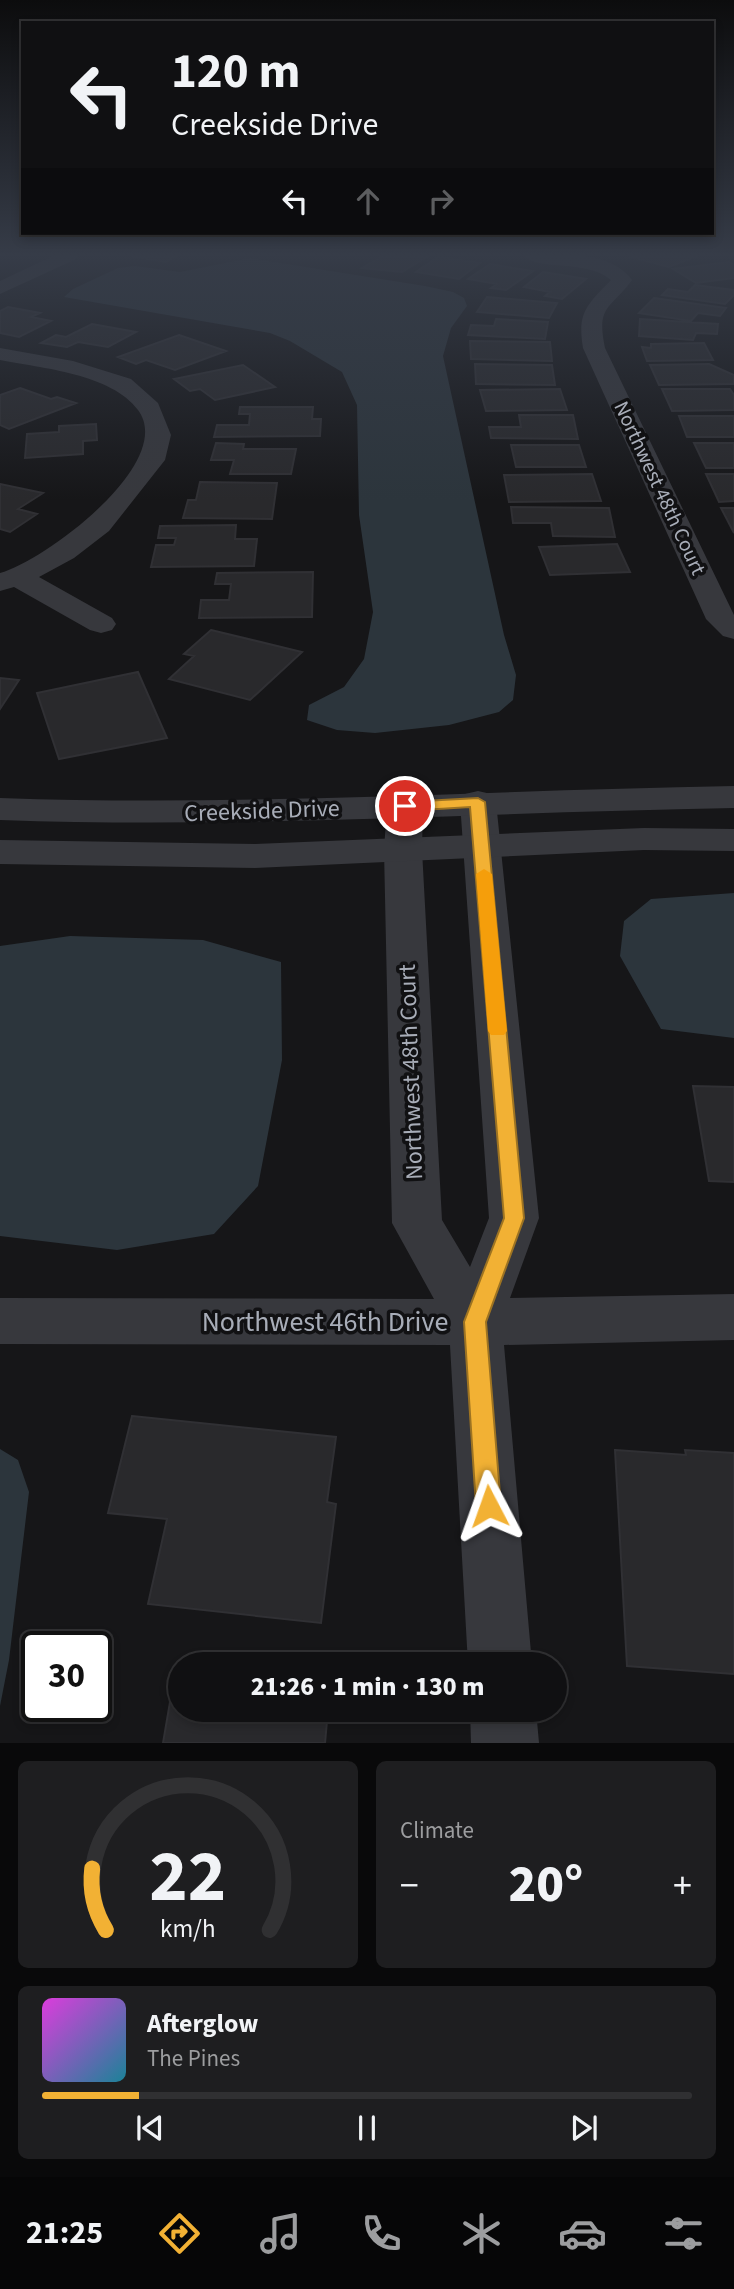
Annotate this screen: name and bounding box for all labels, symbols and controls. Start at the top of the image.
text: 120 m [171,37,300,107]
icon: left [56,49,147,140]
text: Creekside Drive [171,102,378,148]
icon: left [276,182,314,220]
icon: ahead [349,182,387,220]
icon: right [422,182,460,220]
street label: Northwest 48th Court [607,396,713,580]
pin [375,776,435,836]
icon: arrive [386,787,424,825]
street label: Creekside Drive [184,791,340,831]
street label: Northwest 48th Court [390,964,432,1180]
street label: Northwest 46th Drive [202,1302,448,1342]
position arrow [452,1469,526,1543]
speed limit sign: 30 [21,1631,112,1722]
text: 21:26 · 1 min · 130 m [251,1668,484,1705]
text: Climate [400,1814,474,1847]
text: 22 [150,1826,226,1930]
text: 20° [509,1848,583,1922]
text: − [400,1859,419,1913]
text: + [673,1859,692,1913]
text: km/h [160,1911,216,1947]
text: Afterglow [147,2005,258,2042]
text: The Pines [147,2042,240,2075]
icon: previous [131,2109,169,2147]
icon: pause [348,2109,386,2147]
icon: next [565,2109,603,2147]
icon: directions [155,2209,204,2258]
icon: music [256,2209,305,2258]
icon: phone [357,2209,406,2258]
icon: climate [457,2209,506,2258]
icon: car [558,2209,607,2258]
icon: filters [659,2209,708,2258]
text: 21:25 [26,2210,103,2256]

